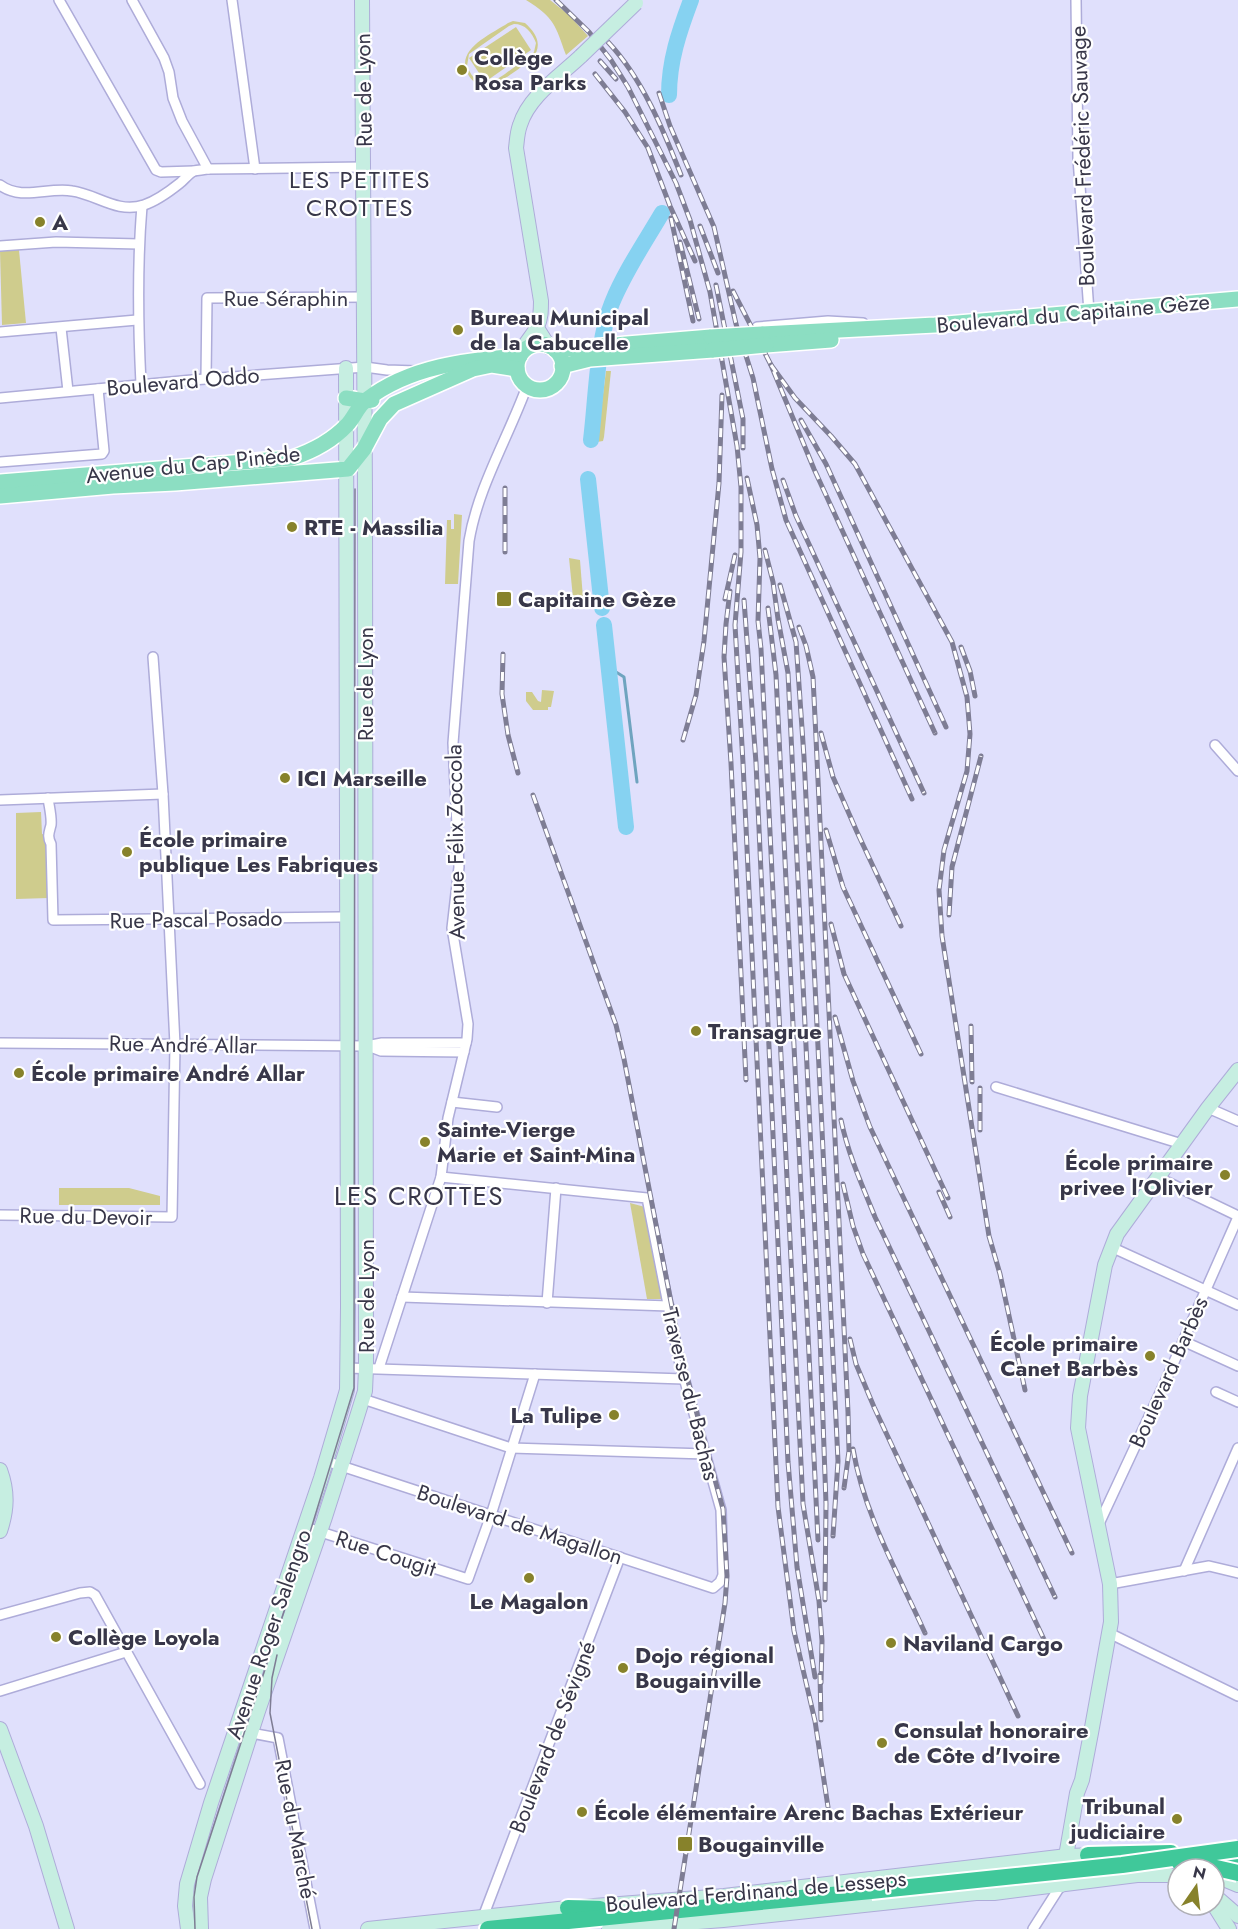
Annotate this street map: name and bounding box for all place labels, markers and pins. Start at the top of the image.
place label: Collège Rosa Parks [474,41,586,98]
marker: Collège Rosa Parks [455,63,469,77]
place label: A [51,206,69,238]
marker: A [33,215,47,229]
place label: Bureau Municipal de la Cabucelle [470,301,649,358]
marker: Bureau Municipal de la Cabucelle [451,323,465,337]
place label: RTE - Massilia [304,511,443,543]
marker: RTE - Massilia [285,520,299,534]
place label: Capitaine Gèze [518,583,676,615]
marker: Capitaine Gèze [495,590,513,608]
place label: ICI Marseille [297,762,427,794]
marker: ICI Marseille [278,771,292,785]
place label: École primaire publique Les Fabriques [139,823,378,880]
marker: École primaire publique Les Fabriques [120,845,134,859]
place label: Transagrue [708,1015,822,1047]
marker: Transagrue [689,1024,703,1038]
place label: École primaire André Allar [31,1057,305,1089]
marker: École primaire André Allar [12,1066,26,1080]
place label: Sainte-Vierge Marie et Saint-Mina [437,1113,635,1170]
marker: Sainte-Vierge Marie et Saint-Mina [418,1135,432,1149]
place label: École primaire privee l'Olivier [1060,1146,1213,1203]
marker: École primaire privee l'Olivier [1218,1168,1232,1182]
place label: École primaire Canet Barbès [990,1327,1138,1384]
marker: École primaire Canet Barbès [1143,1349,1157,1363]
place label: La Tulipe [511,1399,602,1431]
marker: La Tulipe [607,1408,621,1422]
marker: Le Magalon [522,1571,536,1585]
place label: Le Magalon [469,1585,589,1617]
place label: Collège Loyola [68,1621,220,1653]
place label: Naviland Cargo [903,1627,1063,1659]
marker: Collège Loyola [49,1630,63,1644]
marker: Naviland Cargo [884,1636,898,1650]
place label: Dojo régional Bougainville [635,1639,774,1696]
marker: Dojo régional Bougainville [616,1661,630,1675]
place label: Consulat honoraire de Côte d'Ivoire [894,1714,1089,1771]
marker: Consulat honoraire de Côte d'Ivoire [875,1736,889,1750]
place label: Tribunal judiciaire [1068,1790,1165,1847]
place label: École élémentaire Arenc Bachas Extérieur [594,1796,1024,1828]
marker: École élémentaire Arenc Bachas Extérieur [575,1805,589,1819]
marker: Tribunal judiciaire [1170,1812,1184,1826]
place label: Bougainville [698,1828,824,1860]
marker: Bougainville [676,1835,694,1853]

